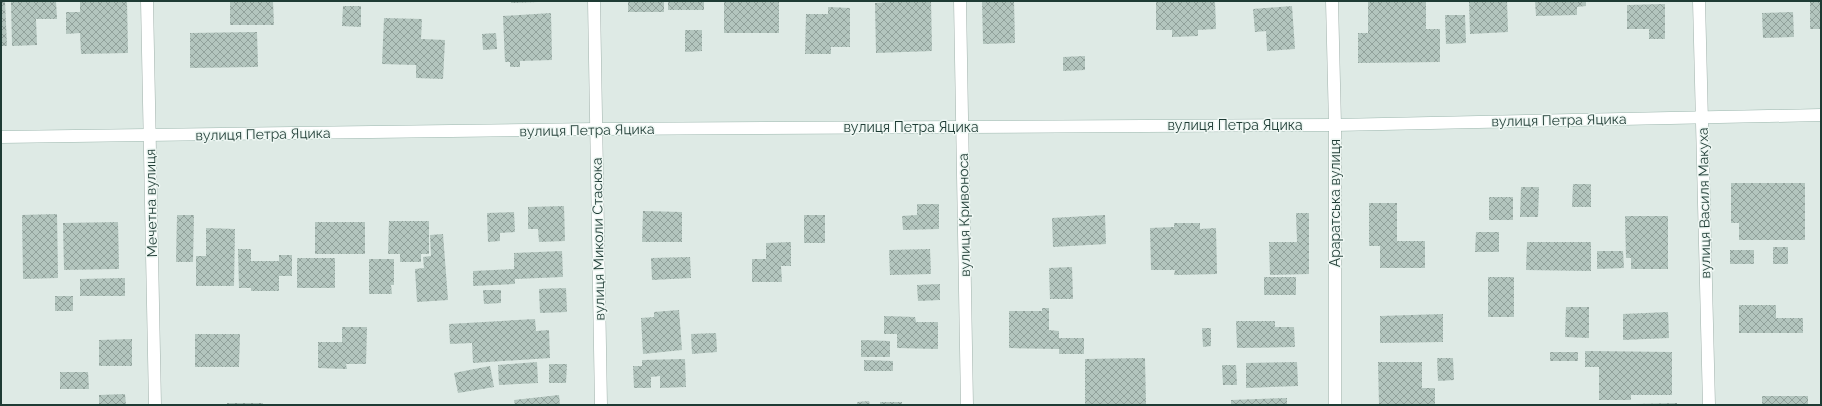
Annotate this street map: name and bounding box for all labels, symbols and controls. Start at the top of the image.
street label: вулиця Петра Яцика [1491,111,1627,129]
street label: вулиця Петра Яцика [1167,117,1303,133]
street label: вулиця Петра Яцика [843,119,979,135]
street label: вулиця Петра Яцика [519,121,655,139]
street label: вулиця Петра Яцика [195,125,331,143]
street label: вулиця Василя Макуха [1695,127,1713,279]
street label: Араратська вулиця [1327,139,1343,267]
street label: Мечетна вулиця [142,149,160,257]
street label: вулиця Кривоноса [955,153,973,277]
street label: вулиця Миколи Стасюка [589,157,607,321]

